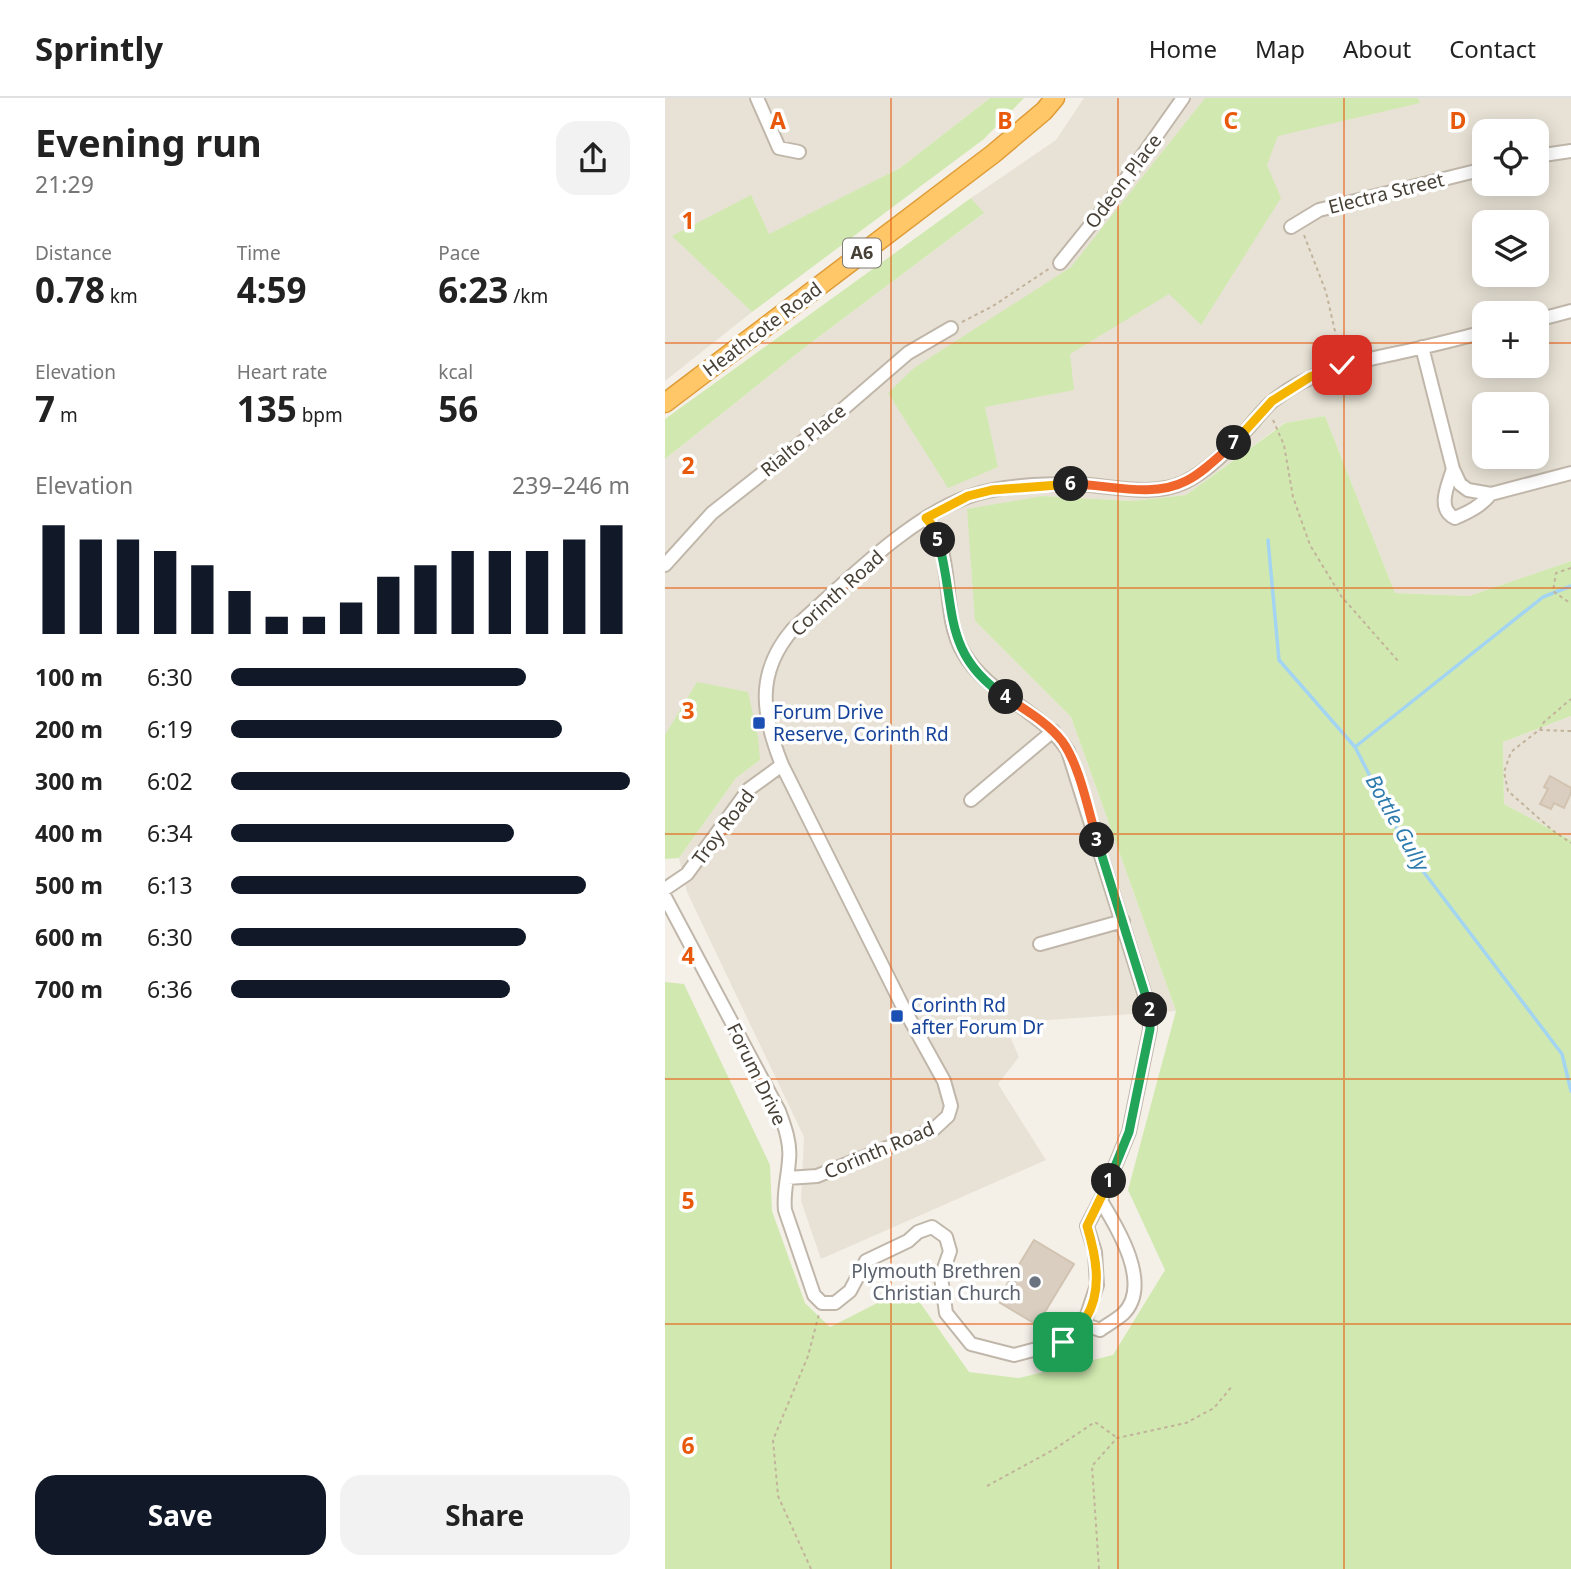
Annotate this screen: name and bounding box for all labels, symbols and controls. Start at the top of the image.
text: Sprintly [35,26,163,71]
text: Home [1149,32,1217,65]
text: Map [1255,32,1305,65]
text: About [1343,32,1411,65]
text: Contact [1449,32,1536,65]
text: A [770,104,786,136]
text: B [997,104,1013,136]
text: C [1224,104,1239,136]
text: D [1450,104,1466,136]
text: Evening run [35,116,262,168]
map controls [1472,119,1549,469]
button: locate [1472,119,1549,196]
button: share [556,121,630,195]
street label: Odeon Place [1079,128,1167,234]
street label: Electra Street [1325,166,1447,220]
text: 21:29 [35,168,94,200]
text: 1 [681,204,695,236]
button: layers [1472,210,1549,287]
road number: A6 [843,238,881,268]
text: Distance [35,240,112,266]
text: Time [237,240,281,266]
text: Pace [438,240,480,266]
text: 0.78 [35,266,105,313]
text: 4:59 [237,266,307,313]
text: 6:23 [438,266,508,313]
street label: Heathcote Road [697,276,827,382]
text: km [105,283,138,309]
text: /km [508,283,548,309]
button: + [1472,301,1549,378]
pin [1312,335,1372,395]
icon: check [1323,346,1361,384]
text: Elevation [35,359,116,385]
text: Heart rate [237,359,327,385]
text: kcal [438,359,473,385]
text: 7 [35,385,55,432]
text: 135 [237,385,297,432]
text: 56 [438,385,478,432]
button: − [1472,392,1549,469]
street label: Rialto Place [755,398,851,482]
text: m [55,402,78,428]
text: bpm [297,402,343,428]
pin: 7 [1217,426,1251,460]
text: 7 [1228,429,1239,455]
text: 2 [681,449,695,481]
pin: 6 [1053,466,1089,502]
text: Elevation [35,469,133,501]
text: 239–246 m [512,469,630,501]
text: 6 [1065,470,1076,496]
pin: 5 [921,522,955,558]
text: 5 [932,526,943,552]
street label: Corinth Road [785,544,889,642]
text: 100 m [35,661,103,693]
text: 6:30 [147,661,193,693]
pin: 4 [989,680,1023,714]
text: 4 [1000,683,1011,709]
text: 3 [681,694,695,726]
place label: Forum Drive Reserve, Corinth Rd [773,699,949,747]
text: 200 m [35,713,103,745]
text: 6:19 [147,713,193,745]
marker: Forum Drive Reserve, Corinth Rd [751,715,767,731]
text: 300 m [35,765,103,797]
text: 6:02 [147,765,193,797]
water label: Bottle Gully [1360,769,1437,877]
street label: Troy Road [686,784,760,870]
text: 400 m [35,817,103,849]
text: 6:34 [147,817,193,849]
pin: 3 [1079,822,1115,858]
text: 3 [1091,826,1102,852]
text: 500 m [35,869,103,901]
text: 6:13 [147,869,193,901]
text: 600 m [35,921,103,953]
text: 6:30 [147,921,193,953]
text: 4 [681,939,695,971]
text: 700 m [35,973,103,1005]
text: 6:36 [147,973,193,1005]
place label: Corinth Rd after Forum Dr [911,992,1044,1040]
pin: 2 [1133,992,1168,1028]
text: 2 [1144,996,1155,1022]
marker: Corinth Rd after Forum Dr [889,1008,905,1024]
street label: Forum Drive [721,1019,793,1129]
street label: Corinth Road [820,1115,938,1185]
pin: 1 [1091,1164,1127,1198]
text: 1 [1103,1167,1114,1193]
text: 5 [681,1184,695,1216]
place label: Plymouth Brethren Christian Church [851,1258,1021,1306]
marker: Plymouth Brethren Christian Church [1027,1274,1043,1290]
pin [1033,1312,1093,1372]
icon: arrive [1044,1323,1082,1361]
text: 6 [681,1429,695,1461]
button: Save [35,1475,326,1555]
button: Share [340,1475,630,1555]

